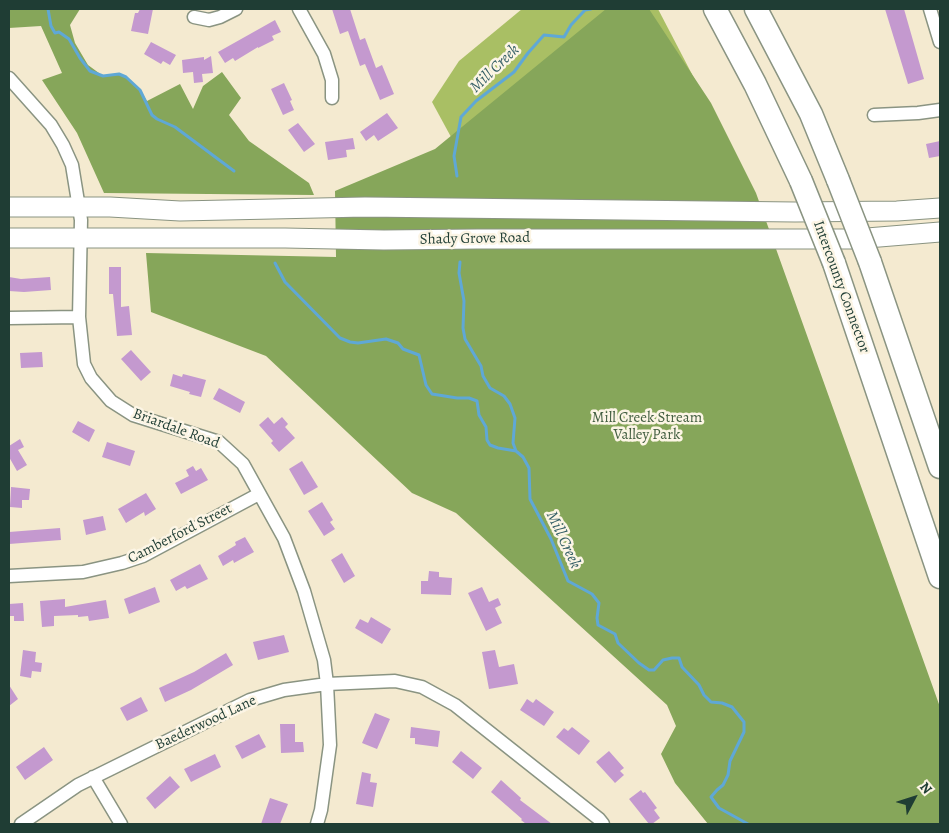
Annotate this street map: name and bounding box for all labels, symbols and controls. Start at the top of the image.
water label: Mill Creek [466,41,524,97]
street label: Intercounty Connector [809,218,873,356]
street label: Shady Grove Road [420,229,530,249]
street label: Briardale Road [130,405,222,453]
park label: Mill Creek Stream Valley Park [592,409,702,444]
street label: Camberford Street [125,500,235,568]
water label: Mill Creek [541,508,585,572]
street label: Baederwood Lane [153,692,259,754]
north arrow [889,773,939,823]
text: N [915,778,936,798]

